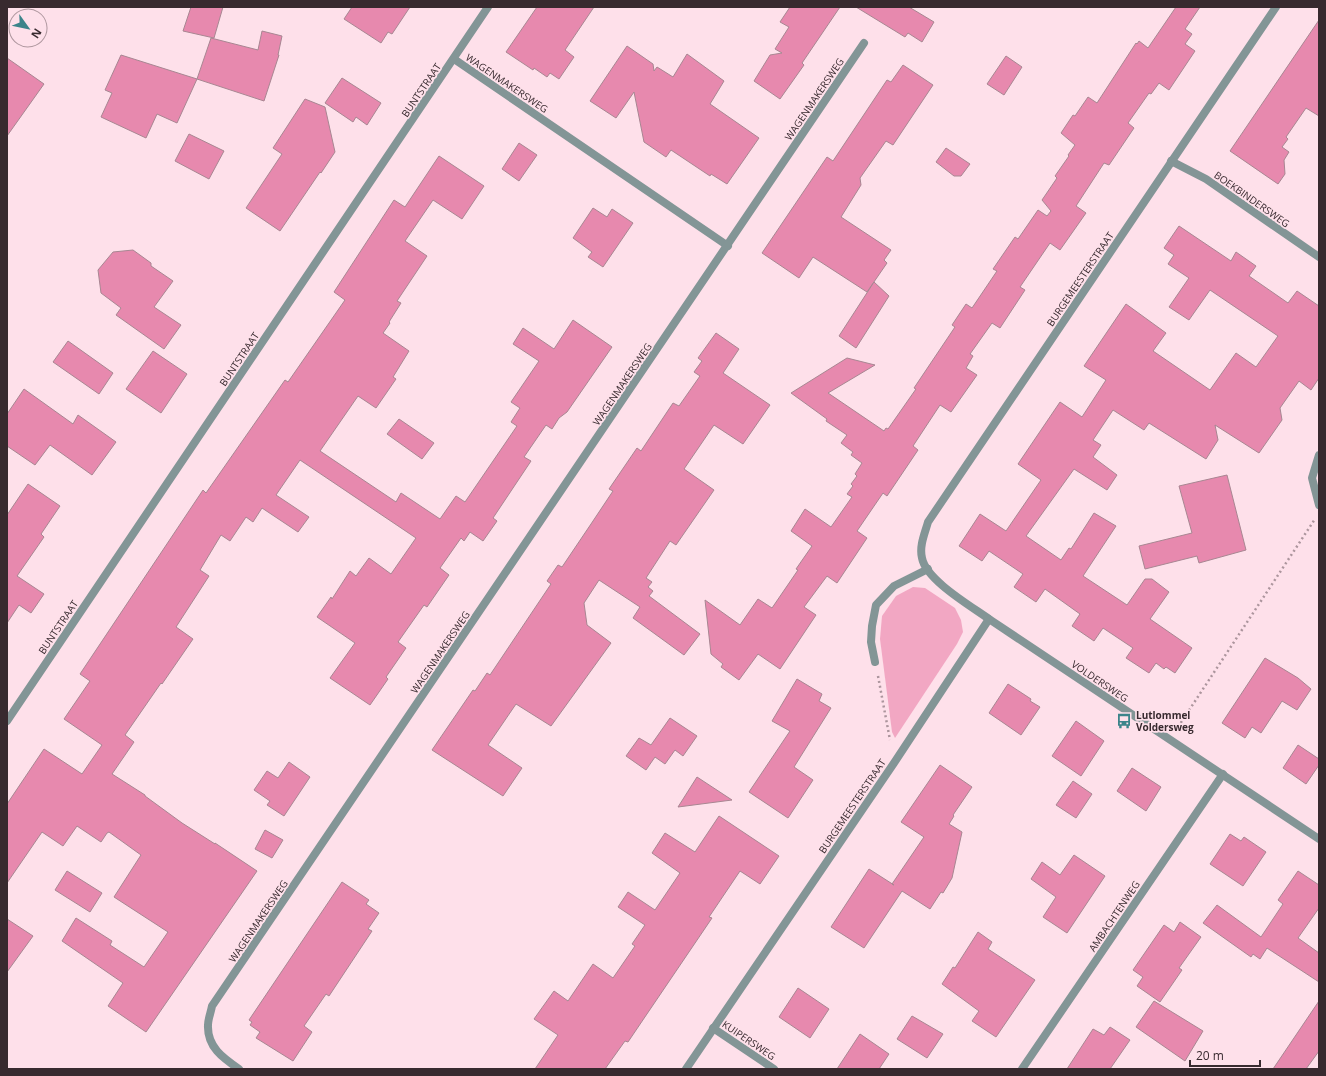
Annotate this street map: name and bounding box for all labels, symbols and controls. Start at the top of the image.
north arrow [8,8,48,48]
text: N [28,26,46,42]
street label: WAGENMAKERSWEG [463,50,551,116]
street label: WAGENMAKERSWEG [781,55,847,143]
street label: BUNTSTRAAT [398,60,444,120]
street label: BOEKBINDERSWEG [1211,168,1293,230]
street label: BURGEMEESTERSTRAAT [1043,229,1117,329]
street label: BUNTSTRAAT [216,329,262,389]
street label: WAGENMAKERSWEG [589,340,655,428]
street label: BUNTSTRAAT [35,597,81,657]
street label: WAGENMAKERSWEG [407,608,473,696]
street label: VOLDERSWEG [1069,657,1131,705]
place label: Lutlommel Voldersweg [1136,708,1194,734]
bus stop icon: Lutlommel Voldersweg [1115,712,1133,730]
street label: BURGEMEESTERSTRAAT [815,756,889,856]
street label: WAGENMAKERSWEG [225,877,291,965]
street label: AMBACHTENWEG [1085,878,1143,954]
street label: KUIPERSWEG [720,1017,778,1063]
scale bar [1190,1042,1260,1068]
text: 20 m [1196,1047,1224,1064]

